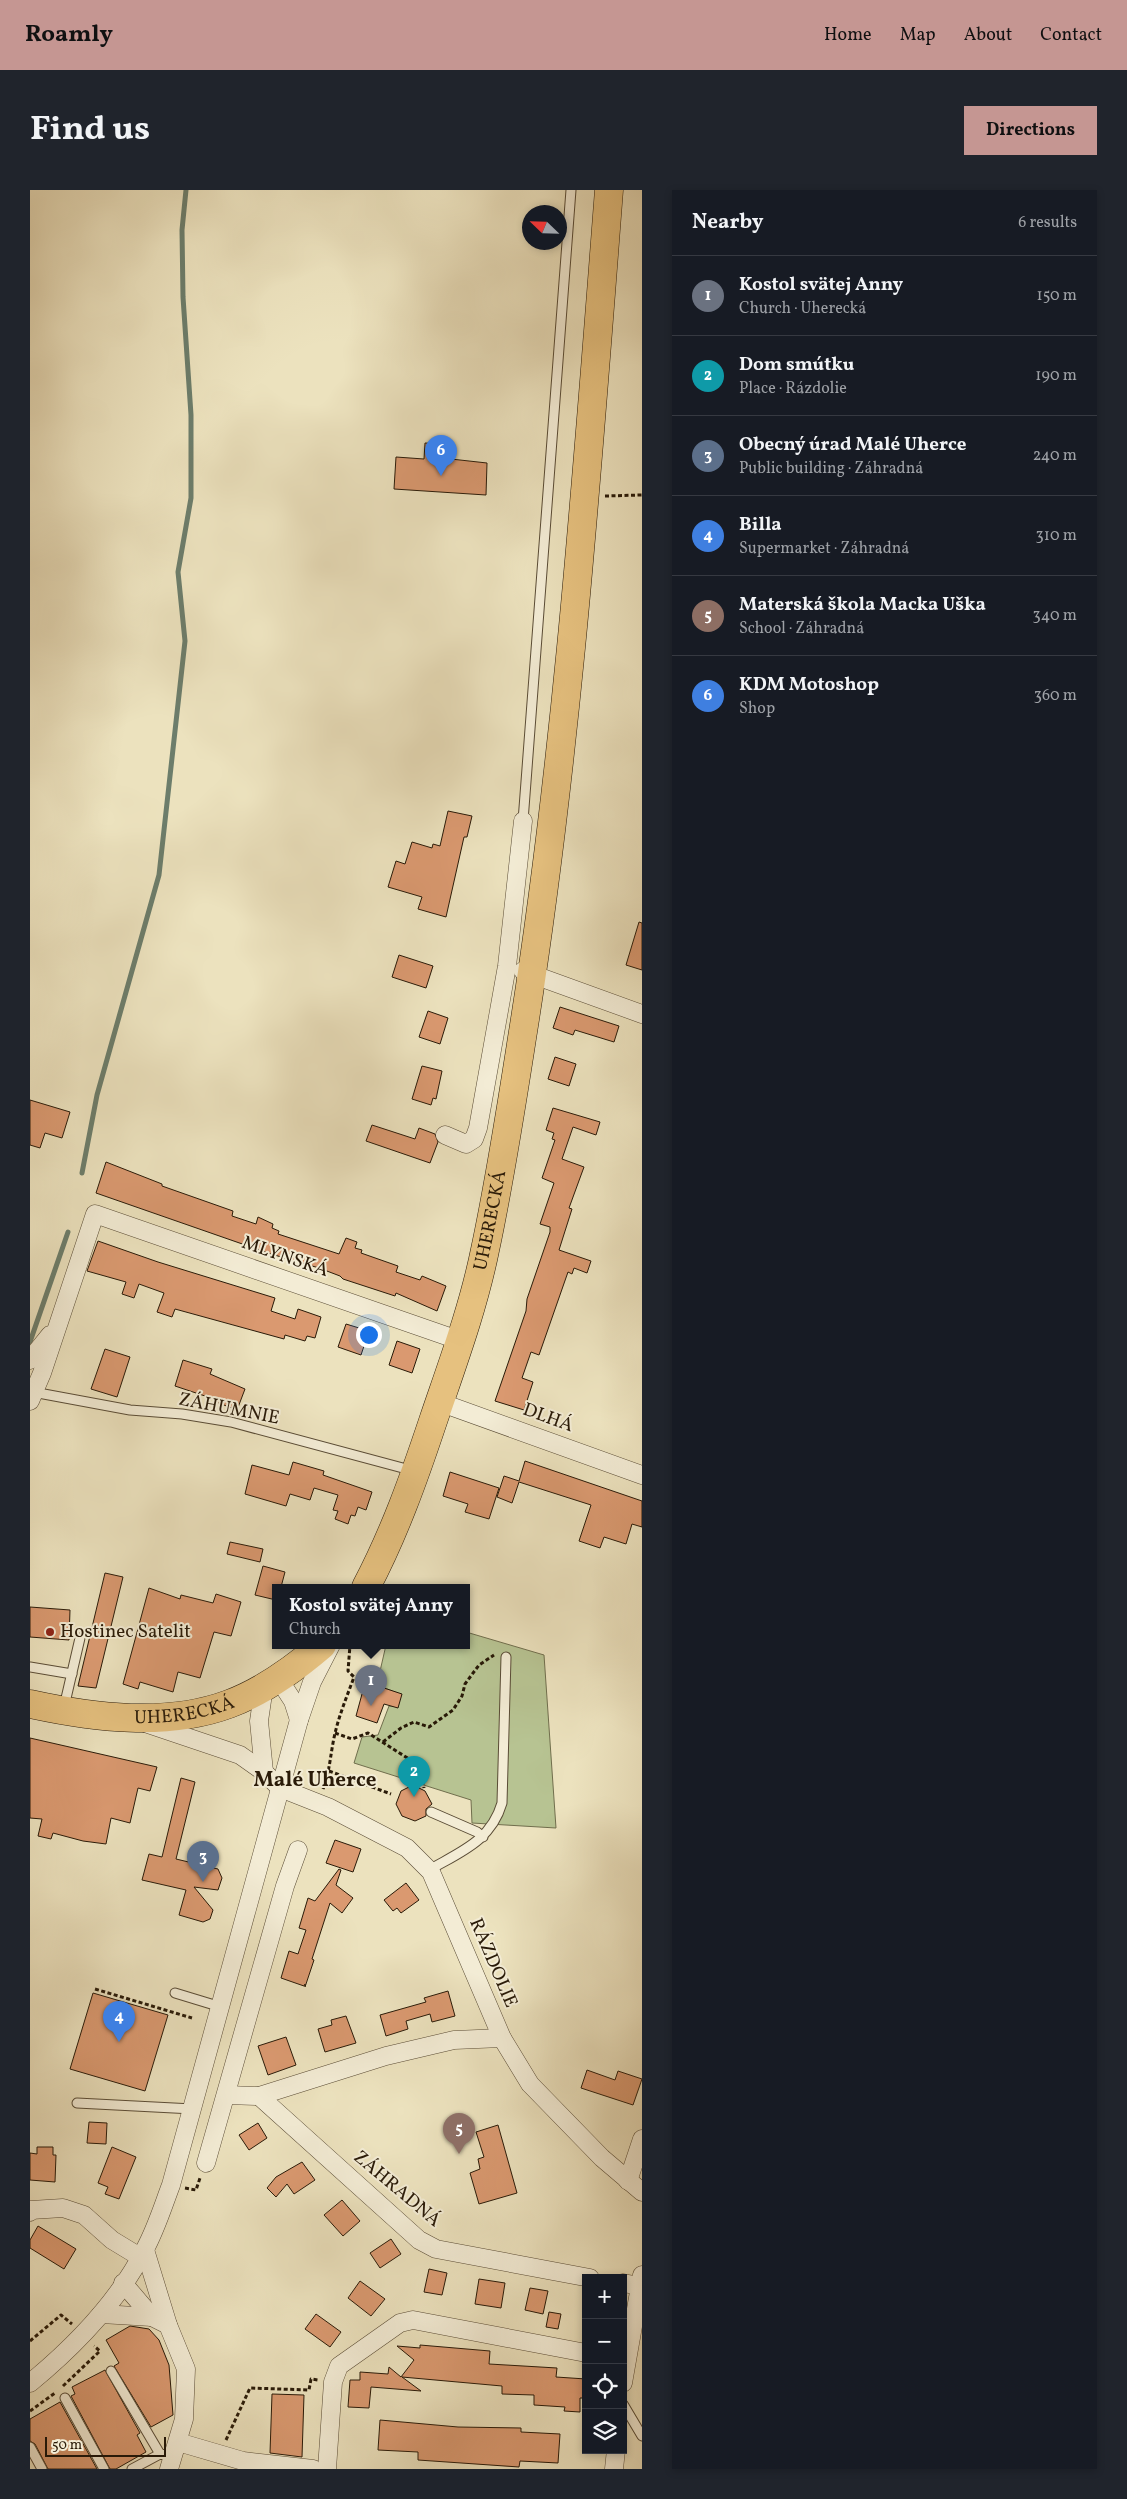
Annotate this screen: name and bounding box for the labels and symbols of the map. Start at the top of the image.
north arrow [522,205,567,250]
pin: 6 [425,435,457,476]
street label: UHERECKÁ [468,1168,513,1273]
street label: MLYNSKÁ [238,1230,332,1284]
your location [356,1322,382,1348]
street label: ZÁHUMNIE [176,1386,282,1432]
street label: DLHÁ [519,1397,577,1439]
place label: Hostinec Satelit [60,1619,191,1645]
marker: Hostinec Satelit [44,1626,56,1638]
pin: 1 [355,1665,387,1706]
street label: UHERECKÁ [134,1690,238,1731]
pin: 2 [398,1756,430,1797]
district label: Malé Uherce [254,1766,376,1795]
pin: 3 [187,1841,219,1882]
street label: RÁZDOLIE [462,1914,524,2012]
pin: 4 [103,2001,135,2042]
pin: 5 [443,2113,475,2154]
street label: ZÁHRADNÁ [348,2145,446,2233]
scale bar [45,2434,166,2457]

